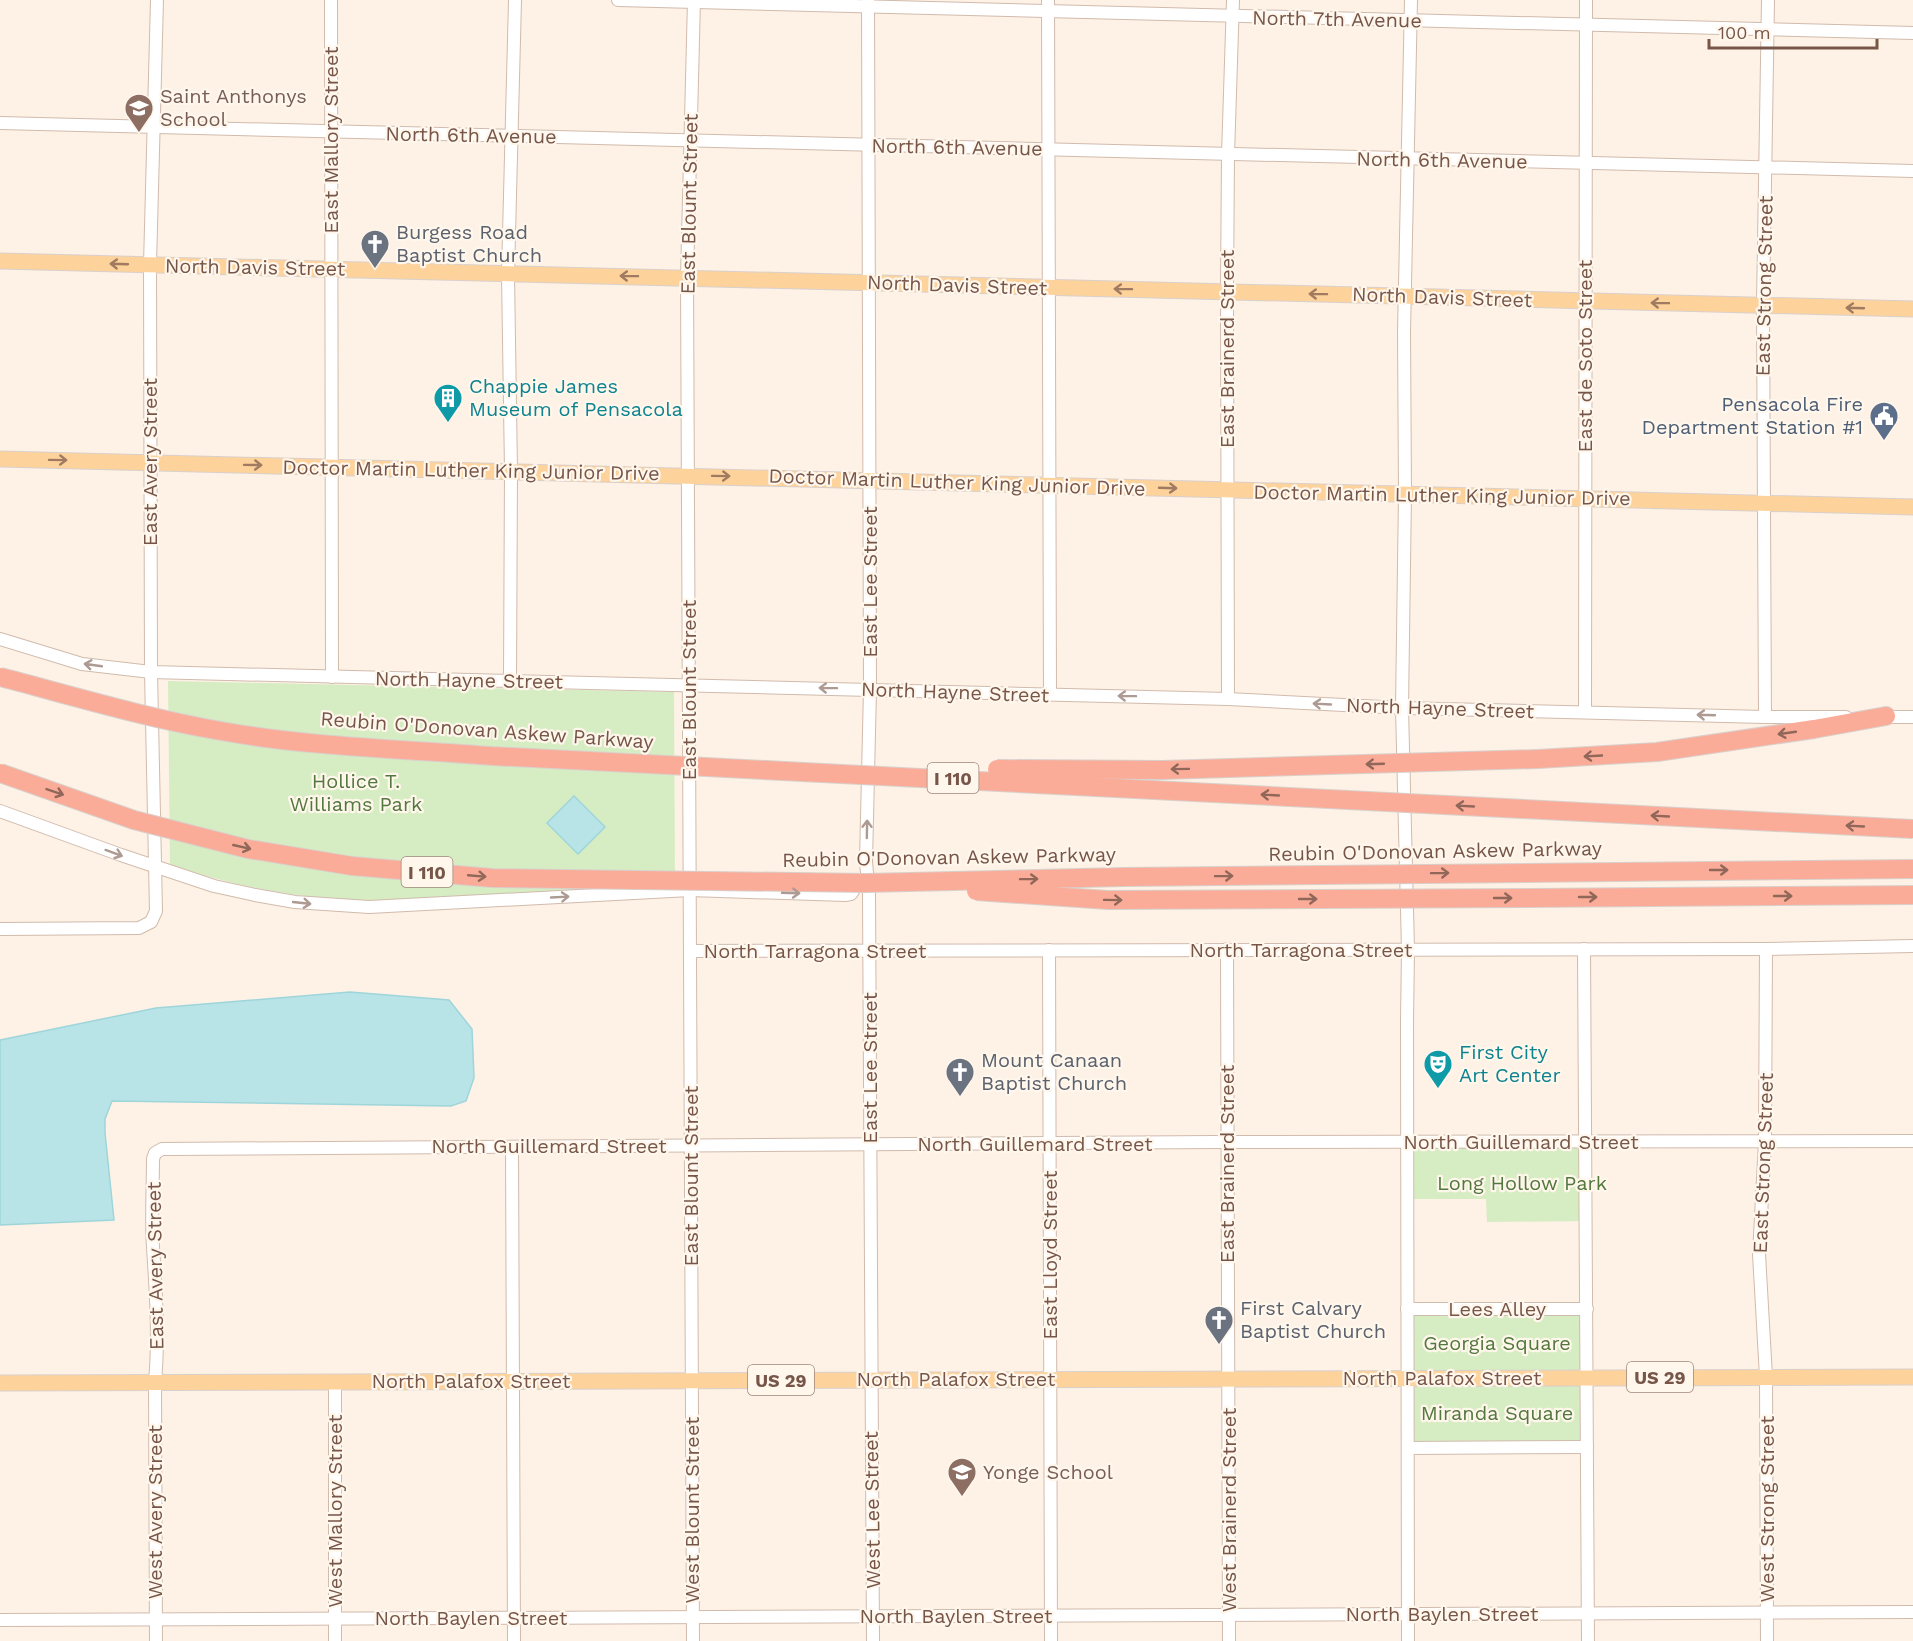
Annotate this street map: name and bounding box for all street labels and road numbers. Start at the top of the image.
street label: North 7th Avenue [1252,6,1422,32]
street label: East Mallory Street [319,46,343,234]
street label: East Blount Street [675,113,703,295]
street label: North 6th Avenue [385,122,557,148]
street label: North 6th Avenue [871,134,1043,160]
street label: North 6th Avenue [1356,147,1528,173]
street label: East Strong Street [1750,195,1778,377]
street label: East Brainerd Street [1215,249,1239,448]
street label: North Davis Street [165,253,346,281]
street label: East de Soto Street [1573,259,1597,452]
street label: North Davis Street [866,270,1048,300]
street label: North Davis Street [1351,282,1533,312]
street label: East Avery Street [138,377,162,546]
street label: Doctor Martin Luther King Junior Drive [282,455,660,485]
street label: Doctor Martin Luther King Junior Drive [768,463,1146,501]
street label: Doctor Martin Luther King Junior Drive [1253,480,1631,510]
street label: East Lee Street [858,506,882,658]
street label: East Blount Street [677,599,701,780]
street label: North Hayne Street [375,666,564,694]
street label: North Hayne Street [861,677,1050,707]
street label: North Hayne Street [1346,693,1535,723]
street label: Reubin O'Donovan Askew Parkway [320,706,655,754]
road number: I 110 [928,763,978,793]
street label: Reubin O'Donovan Askew Parkway [1268,836,1603,866]
street label: Reubin O'Donovan Askew Parkway [782,842,1117,872]
road number: I 110 [402,857,452,887]
street label: North Tarragona Street [1190,938,1413,962]
street label: North Tarragona Street [704,939,927,963]
street label: East Lee Street [858,992,882,1144]
street label: East Brainerd Street [1215,1064,1239,1263]
street label: East Strong Street [1748,1072,1778,1254]
street label: East Blount Street [679,1085,703,1266]
street label: North Guillemard Street [1403,1130,1639,1154]
street label: North Guillemard Street [917,1132,1153,1156]
street label: North Guillemard Street [431,1134,667,1158]
street label: East Lloyd Street [1038,1170,1062,1340]
street label: East Avery Street [142,1181,168,1350]
street label: Lees Alley [1448,1297,1547,1321]
road number: US 29 [1627,1362,1693,1392]
road number: US 29 [748,1365,814,1395]
street label: North Palafox Street [1343,1366,1542,1390]
street label: North Palafox Street [857,1367,1056,1391]
street label: North Palafox Street [372,1369,571,1393]
street label: West Brainerd Street [1217,1407,1241,1612]
street label: West Mallory Street [323,1414,347,1608]
street label: West Strong Street [1755,1415,1779,1602]
street label: West Blount Street [680,1416,704,1603]
street label: West Avery Street [143,1424,167,1599]
street label: West Lee Street [859,1430,885,1589]
street label: North Baylen Street [1346,1602,1539,1626]
street label: North Baylen Street [860,1604,1053,1628]
street label: North Baylen Street [375,1606,568,1630]

